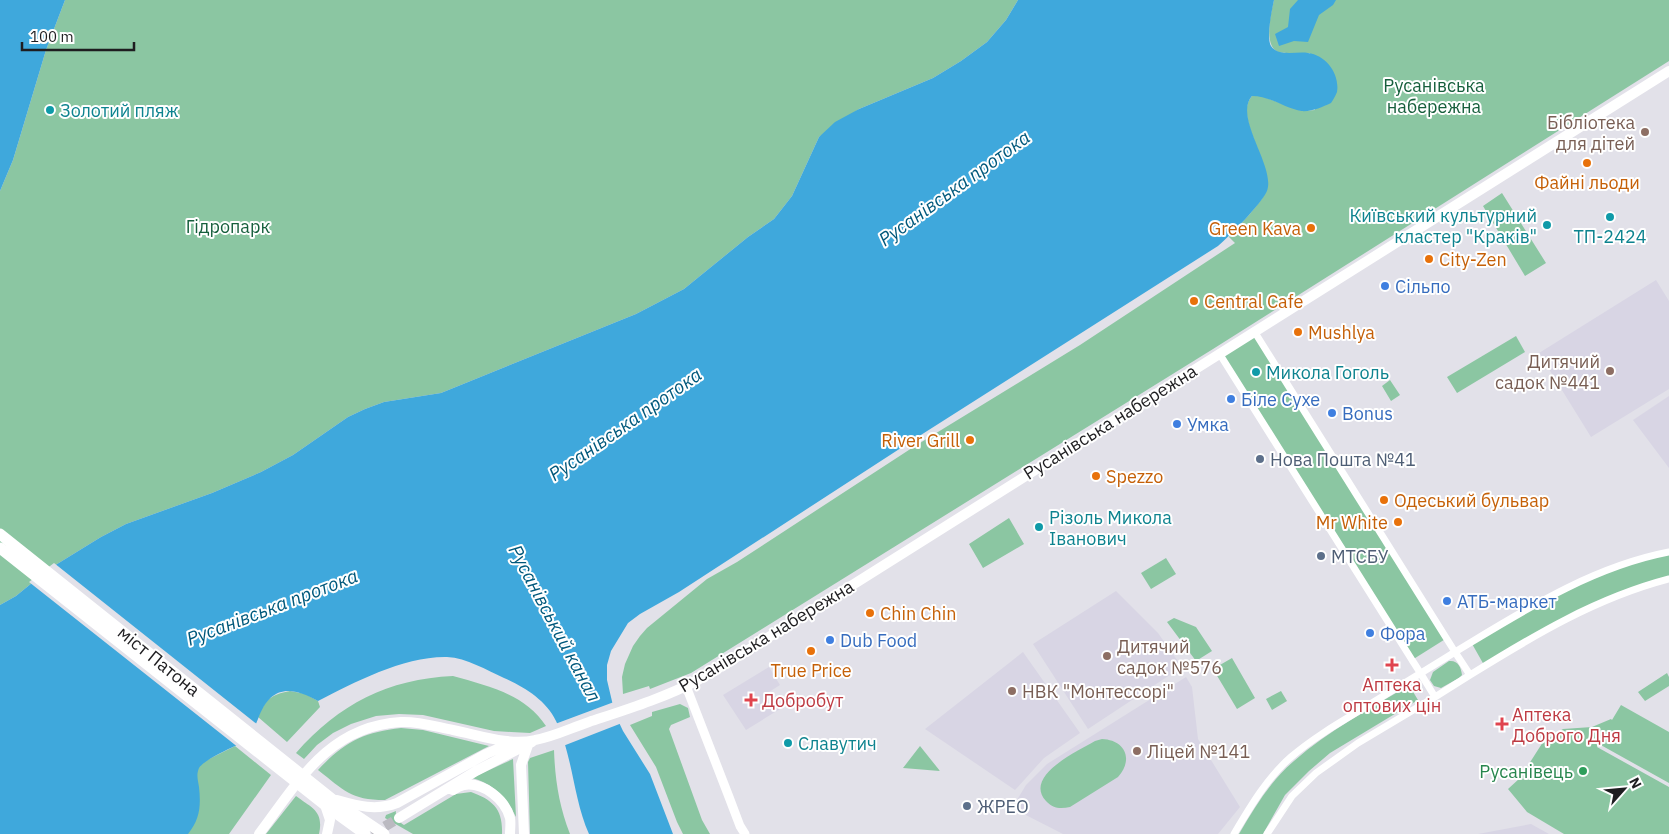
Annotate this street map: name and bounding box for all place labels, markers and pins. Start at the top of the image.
place label: Золотий пляж [60,99,179,122]
marker: Золотий пляж [44,104,56,116]
place label: Бібліотека для дітей [1547,111,1635,155]
marker: Бібліотека для дітей [1639,126,1651,138]
marker: Файні льоди [1581,157,1593,169]
place label: Файні льоди [1534,171,1640,194]
place label: Київський культурний кластер "Краків" [1349,204,1537,248]
marker: ТП-2424 [1604,211,1616,223]
place label: Green Kava [1209,217,1301,240]
marker: Київський культурний кластер "Краків" [1541,219,1553,231]
marker: Green Kava [1305,222,1317,234]
place label: ТП-2424 [1573,225,1647,248]
place label: City-Zen [1439,248,1507,271]
marker: City-Zen [1423,253,1435,265]
place label: Сільпо [1395,275,1451,298]
marker: Сільпо [1379,280,1391,292]
place label: Central Cafe [1204,290,1303,313]
marker: Central Cafe [1188,295,1200,307]
place label: Mushlya [1308,321,1375,344]
marker: Mushlya [1292,326,1304,338]
place label: Дитячий садок №441 [1495,350,1600,394]
place label: Микола Гоголь [1266,361,1389,384]
marker: Дитячий садок №441 [1604,365,1616,377]
marker: Микола Гоголь [1250,366,1262,378]
place label: Біле Сухе [1241,388,1320,411]
marker: Біле Сухе [1225,393,1237,405]
place label: Bonus [1342,402,1393,425]
marker: Bonus [1326,407,1338,419]
place label: Умка [1187,413,1229,436]
marker: Умка [1171,418,1183,430]
place label: River Grill [881,429,960,452]
marker: River Grill [964,434,976,446]
place label: Нова Пошта №41 [1270,448,1416,471]
marker: Нова Пошта №41 [1254,453,1266,465]
place label: Spezzo [1106,465,1163,488]
marker: Spezzo [1090,470,1102,482]
place label: Одеський бульвар [1394,489,1549,512]
marker: Одеський бульвар [1378,494,1390,506]
place label: Різоль Микола Іванович [1049,506,1172,550]
place label: Mr White [1316,511,1388,534]
marker: Mr White [1392,516,1404,528]
marker: Різоль Микола Іванович [1033,521,1045,533]
place label: МТСБУ [1331,545,1389,568]
marker: МТСБУ [1315,550,1327,562]
place label: АТБ-маркет [1457,590,1557,613]
marker: АТБ-маркет [1441,595,1453,607]
place label: Chin Chin [880,602,957,625]
marker: Chin Chin [864,607,876,619]
place label: Фора [1380,622,1426,645]
marker: Фора [1364,627,1376,639]
place label: Dub Food [840,629,917,652]
marker: Dub Food [824,634,836,646]
place label: Дитячий садок №576 [1117,635,1222,679]
marker: True Price [805,645,817,657]
marker: Дитячий садок №576 [1101,650,1113,662]
place label: True Price [770,659,852,682]
marker: Аптека оптових цін [1386,659,1398,671]
place label: Аптека оптових цін [1343,673,1441,717]
place label: НВК "Монтессорі" [1022,680,1174,703]
marker: НВК "Монтессорі" [1006,685,1018,697]
place label: Добробут [762,689,844,712]
marker: Добробут [744,693,758,707]
place label: Аптека Доброго Дня [1512,703,1621,747]
marker: Аптека Доброго Дня [1496,718,1508,730]
place label: Славутич [798,732,877,755]
marker: Славутич [782,737,794,749]
place label: Ліцей №141 [1147,740,1250,763]
marker: Ліцей №141 [1131,745,1143,757]
place label: Русанівець [1479,760,1573,783]
marker: Русанівець [1577,765,1589,777]
place label: ЖРЕО [977,795,1029,818]
marker: ЖРЕО [961,800,973,812]

